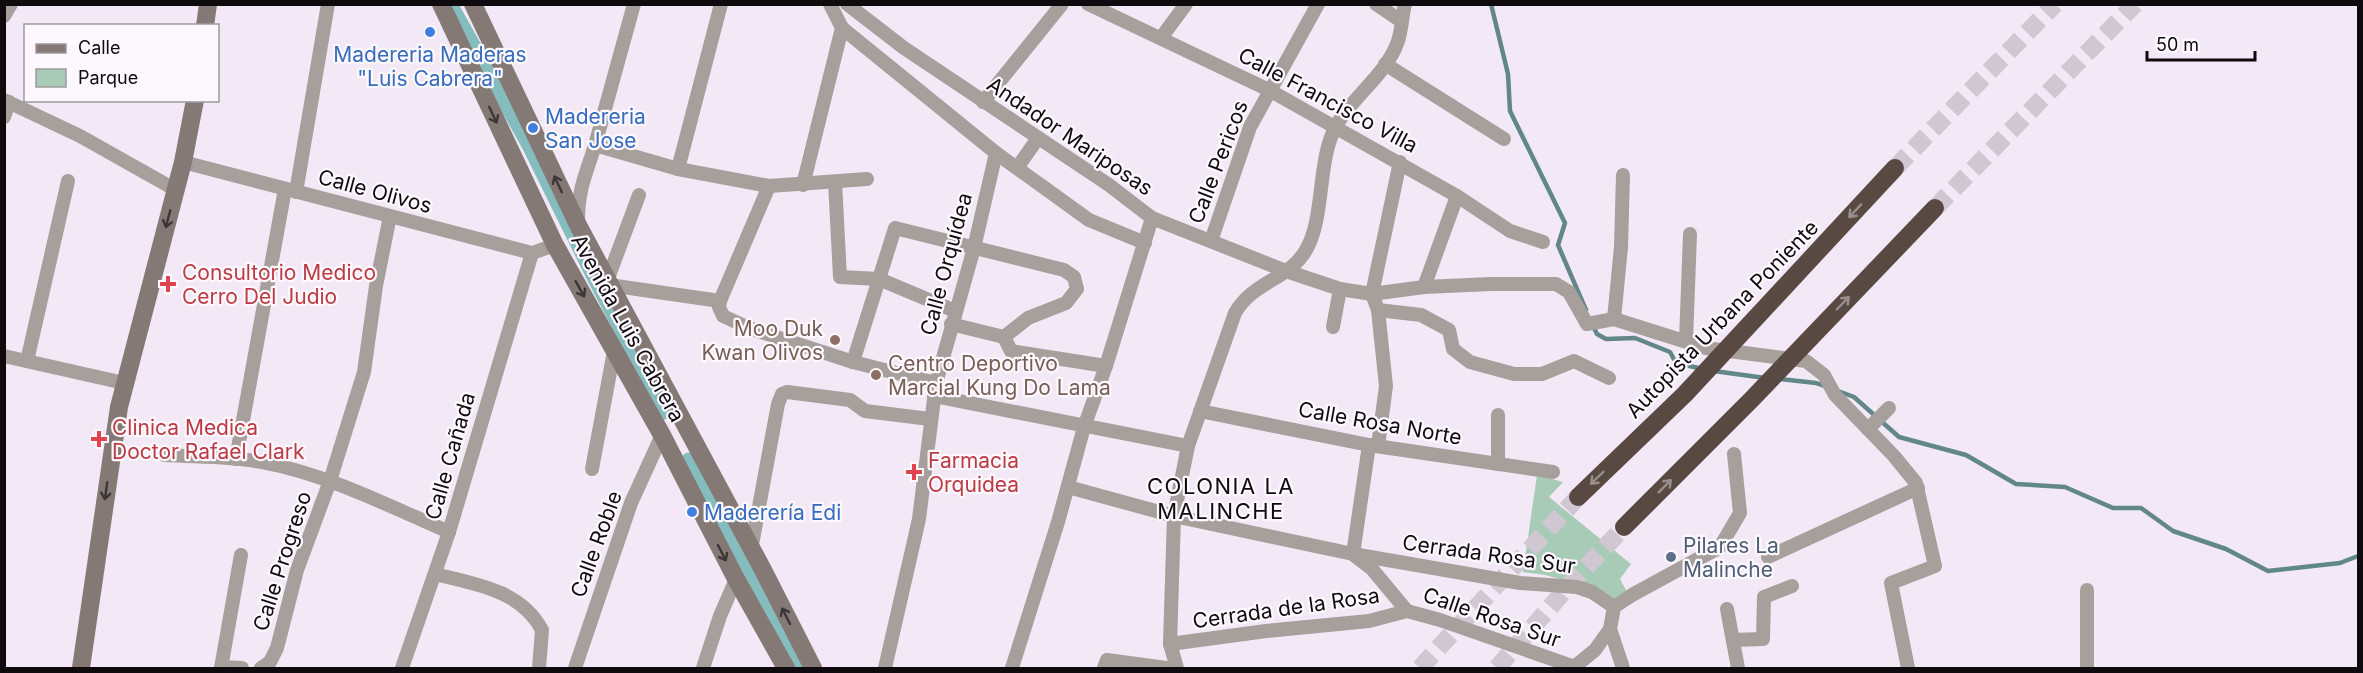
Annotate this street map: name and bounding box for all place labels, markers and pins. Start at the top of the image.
marker: Madereria Maderas "Luis Cabrera" [423,25,437,39]
place label: Madereria Maderas "Luis Cabrera" [333,42,527,91]
place label: Madereria San Jose [545,104,646,153]
marker: Madereria San Jose [526,121,540,135]
place label: Consultorio Medico Cerro Del Judio [182,260,376,309]
marker: Consultorio Medico Cerro Del Judio [159,275,177,293]
place label: Moo Duk Kwan Olivos [702,316,823,365]
marker: Moo Duk Kwan Olivos [828,333,842,347]
place label: Centro Deportivo Marcial Kung Do Lama [888,351,1111,400]
marker: Centro Deportivo Marcial Kung Do Lama [869,368,883,382]
place label: Clinica Medica Doctor Rafael Clark [112,415,305,464]
marker: Clinica Medica Doctor Rafael Clark [90,430,108,448]
place label: Farmacia Orquidea [928,448,1019,497]
marker: Farmacia Orquidea [905,463,923,481]
place label: Maderería Edi [704,500,841,525]
marker: Maderería Edi [685,505,699,519]
place label: Pilares La Malinche [1683,533,1779,582]
marker: Pilares La Malinche [1664,550,1678,564]

